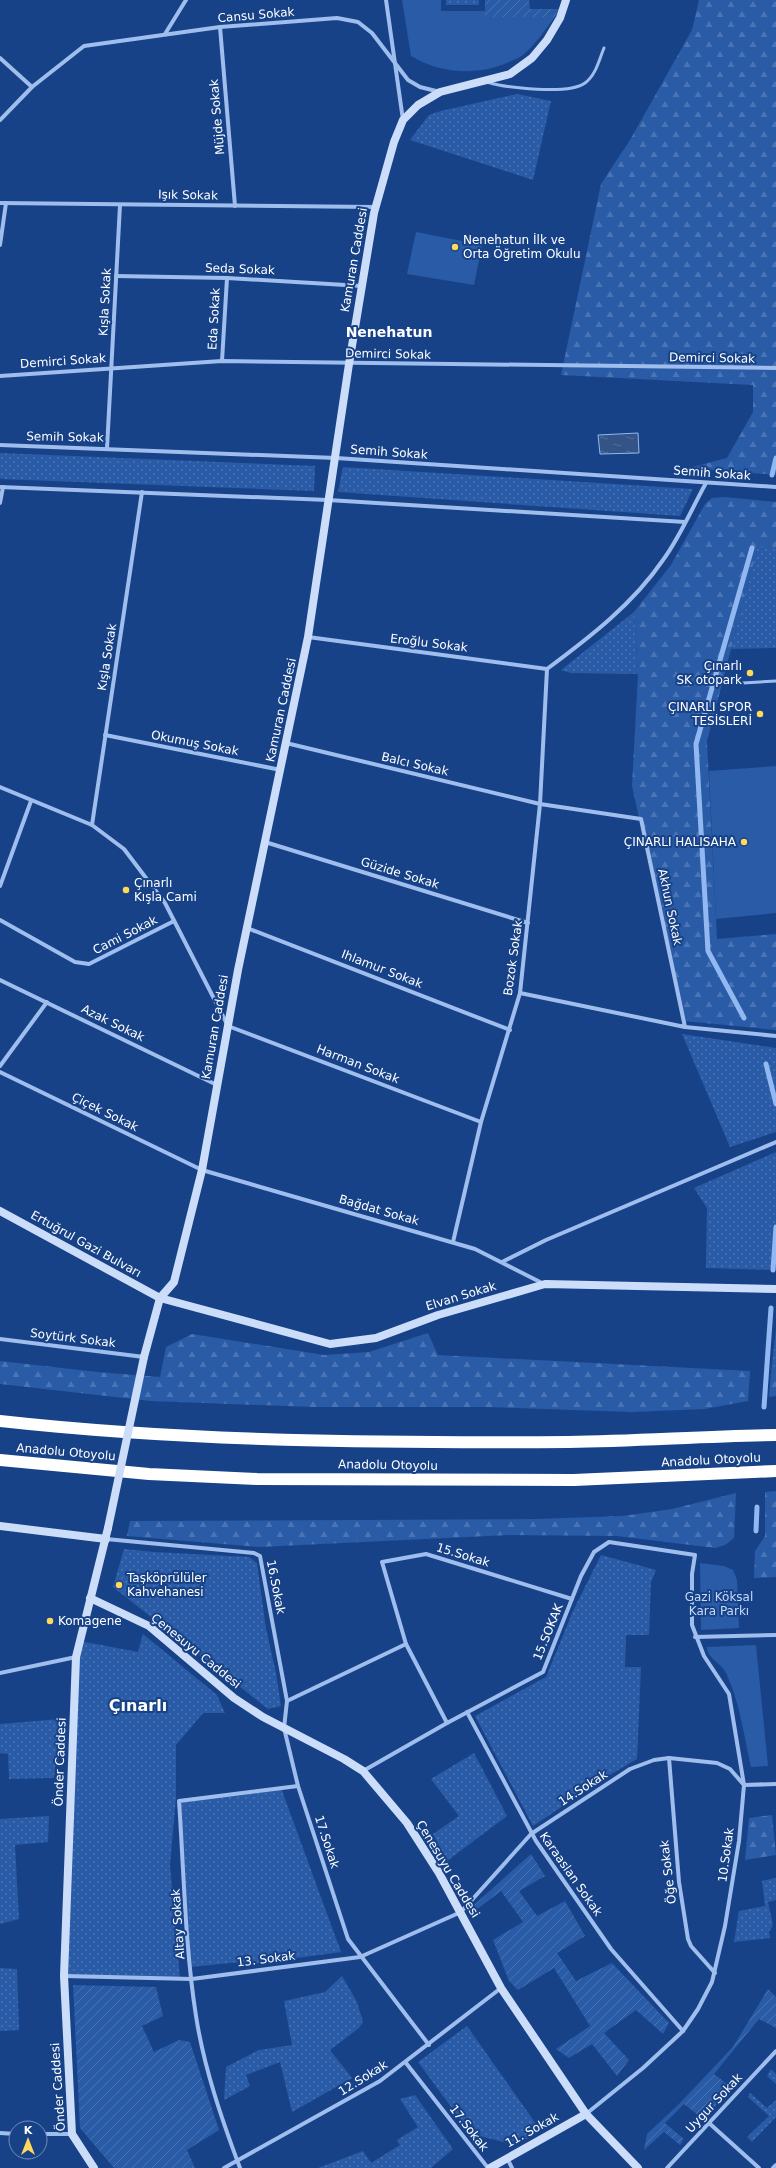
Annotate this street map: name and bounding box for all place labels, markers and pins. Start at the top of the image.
place label: Nenehatun İlk ve Orta Öğretim Okulu [463,232,580,261]
marker: Nenehatun İlk ve Orta Öğretim Okulu [450,242,460,252]
place label: Çınarlı SK otopark [676,659,742,687]
marker: Çınarlı SK otopark [745,668,755,678]
place label: ÇINARLI SPOR TESİSLERİ [668,700,752,728]
marker: ÇINARLI SPOR TESİSLERİ [755,709,765,719]
place label: ÇINARLI HALISAHA [624,835,737,849]
marker: ÇINARLI HALISAHA [739,837,749,847]
place label: Çınarlı Kışla Cami [134,876,197,904]
marker: Çınarlı Kışla Cami [121,885,131,895]
place label: Taşköprülüler Kahvehanesi [126,1571,207,1599]
marker: Taşköprülüler Kahvehanesi [114,1580,124,1590]
place label: Komagene [58,1614,122,1628]
marker: Komagene [45,1616,55,1626]

